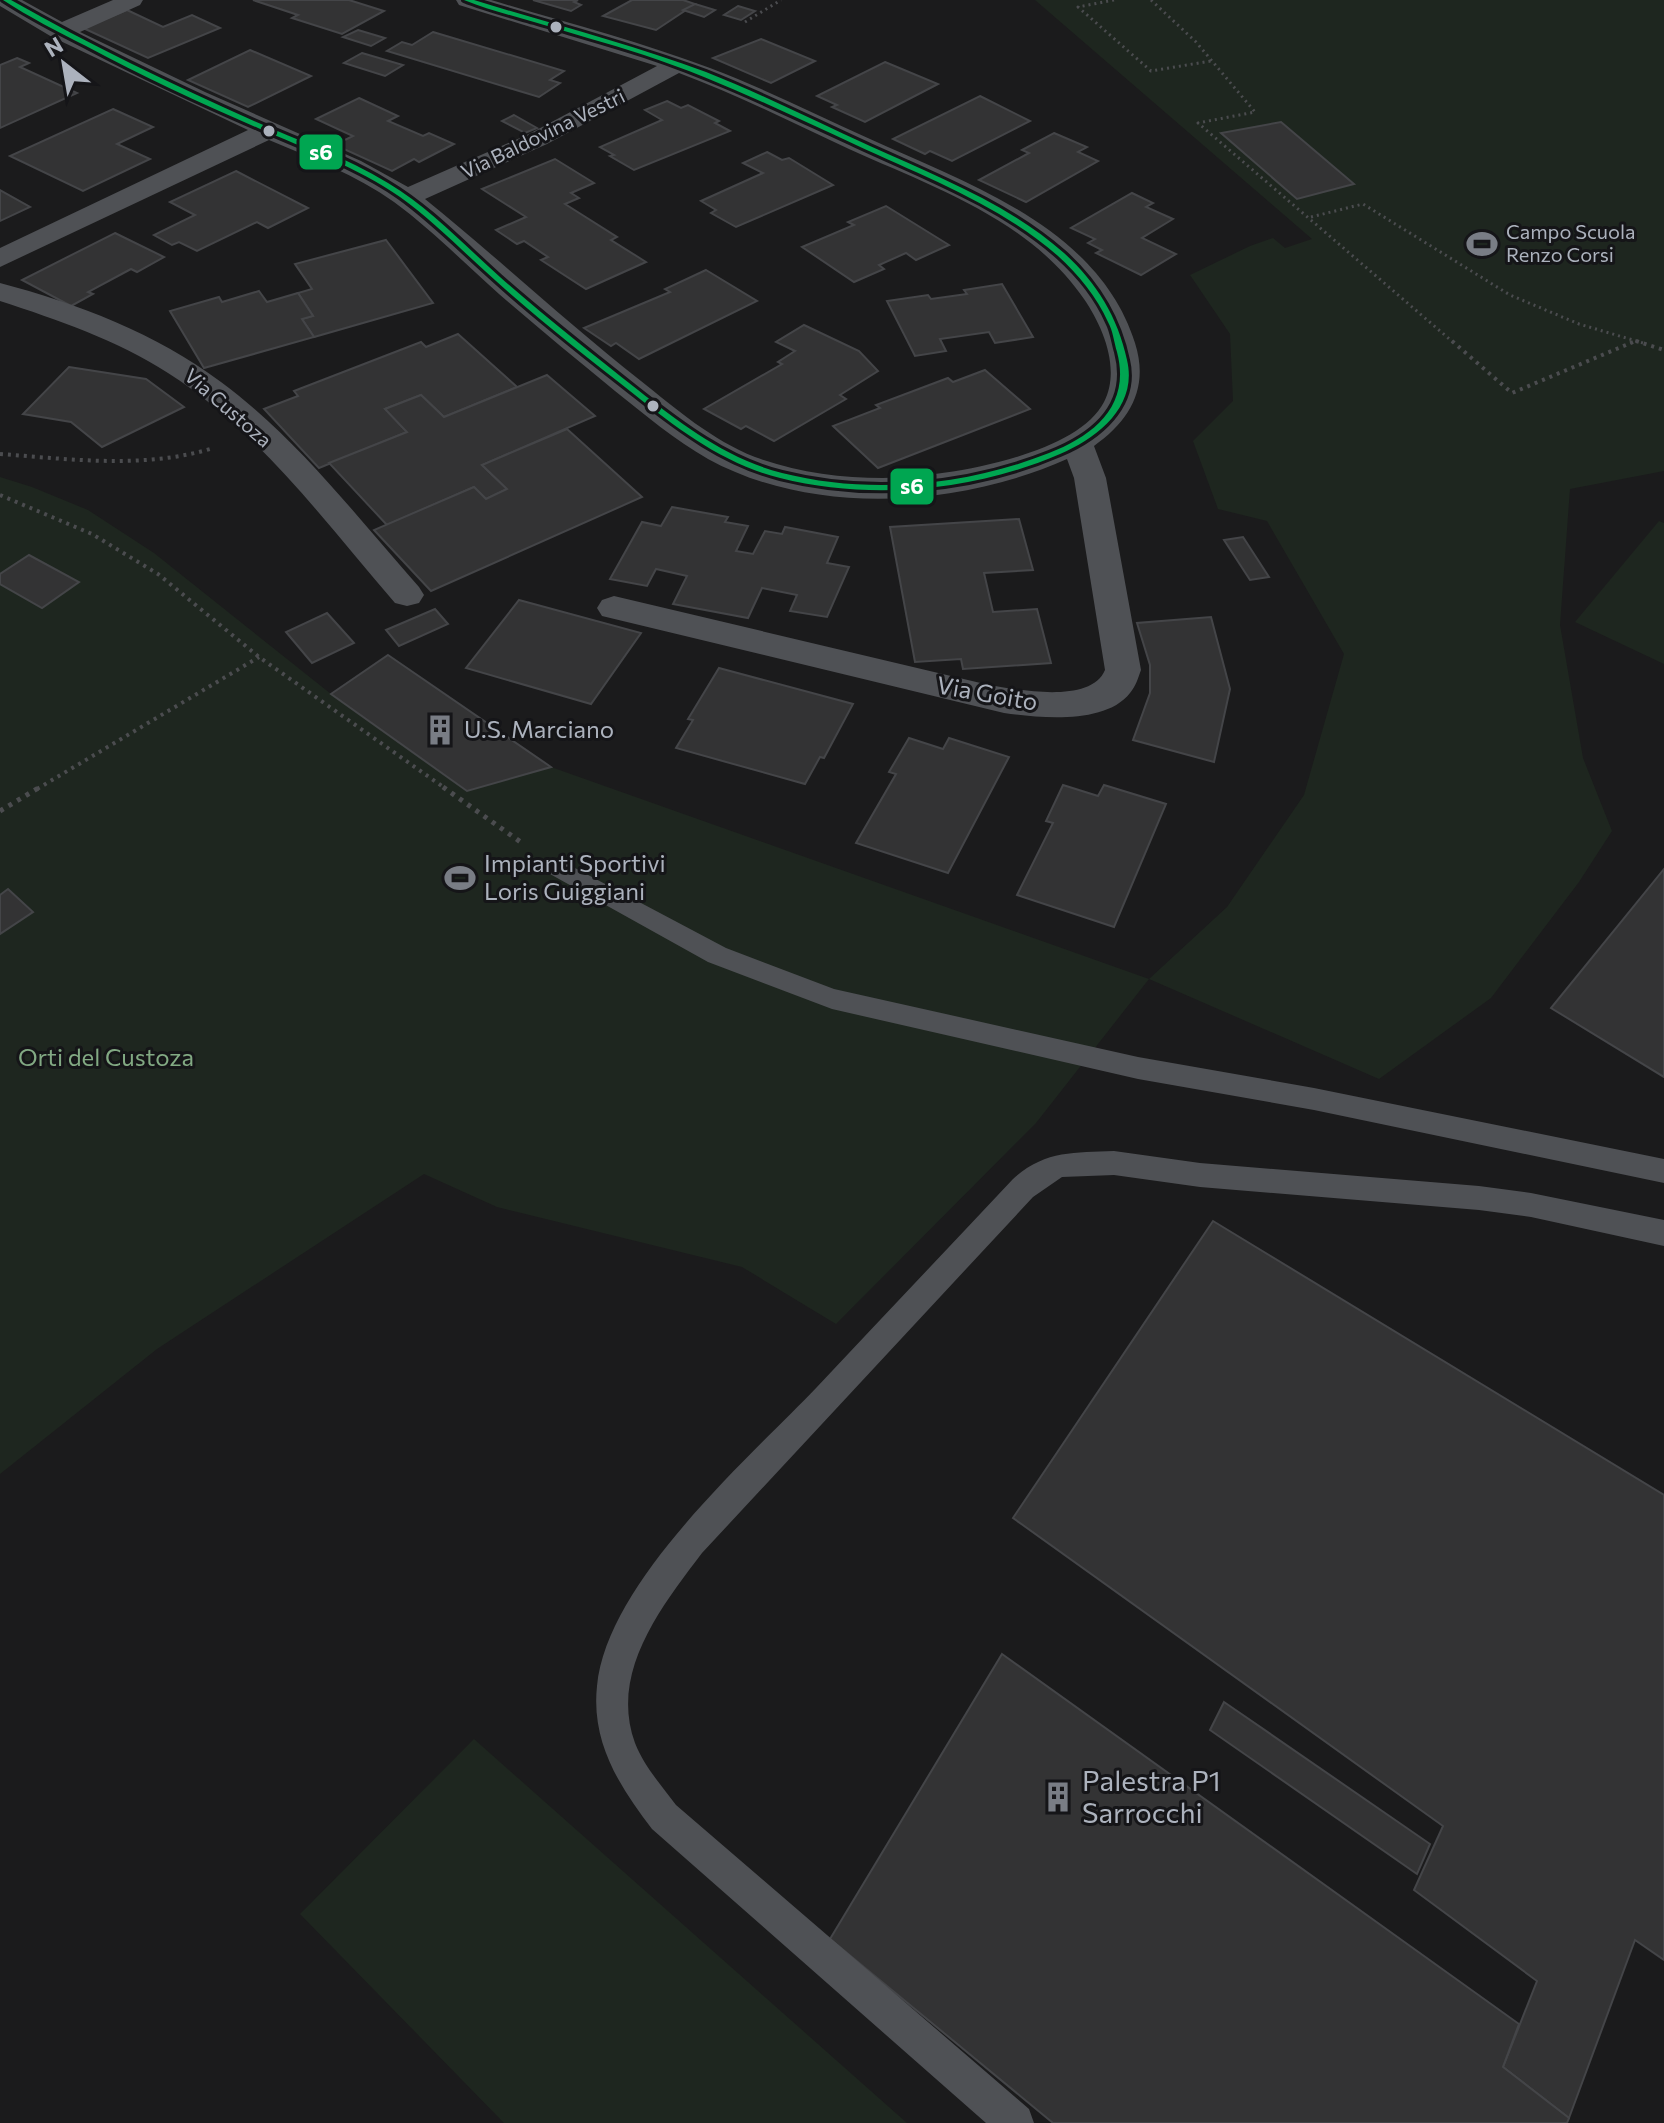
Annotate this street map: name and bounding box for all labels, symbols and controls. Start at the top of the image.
unlabelled marker [548,19,564,35]
north arrow [24,24,104,104]
text: N [39,31,67,62]
street label: Via Baldovina Vestri [457,83,628,183]
unlabelled marker [261,123,277,139]
line badge: s6 [298,133,344,171]
text: s6 [309,138,333,165]
place label: Campo Scuola Renzo Corsi [1506,219,1636,266]
sports icon: Campo Scuola Renzo Corsi [1465,227,1499,261]
street label: Via Custoza [180,363,277,452]
unlabelled marker [645,398,661,414]
line badge: s6 [889,467,935,506]
text: s6 [900,472,924,499]
street label: Via Goito [935,669,1040,716]
building icon: U.S. Marciano [423,713,457,747]
place label: U.S. Marciano [464,714,614,743]
place label: Impianti Sportivi Loris Guiggiani [484,848,666,905]
sports icon: Impianti Sportivi Loris Guiggiani [443,861,477,895]
park label: Orti del Custoza [18,1042,194,1071]
place label: Palestra P1 Sarrocchi [1082,1763,1221,1829]
building icon: Palestra P1 Sarrocchi [1041,1780,1075,1814]

